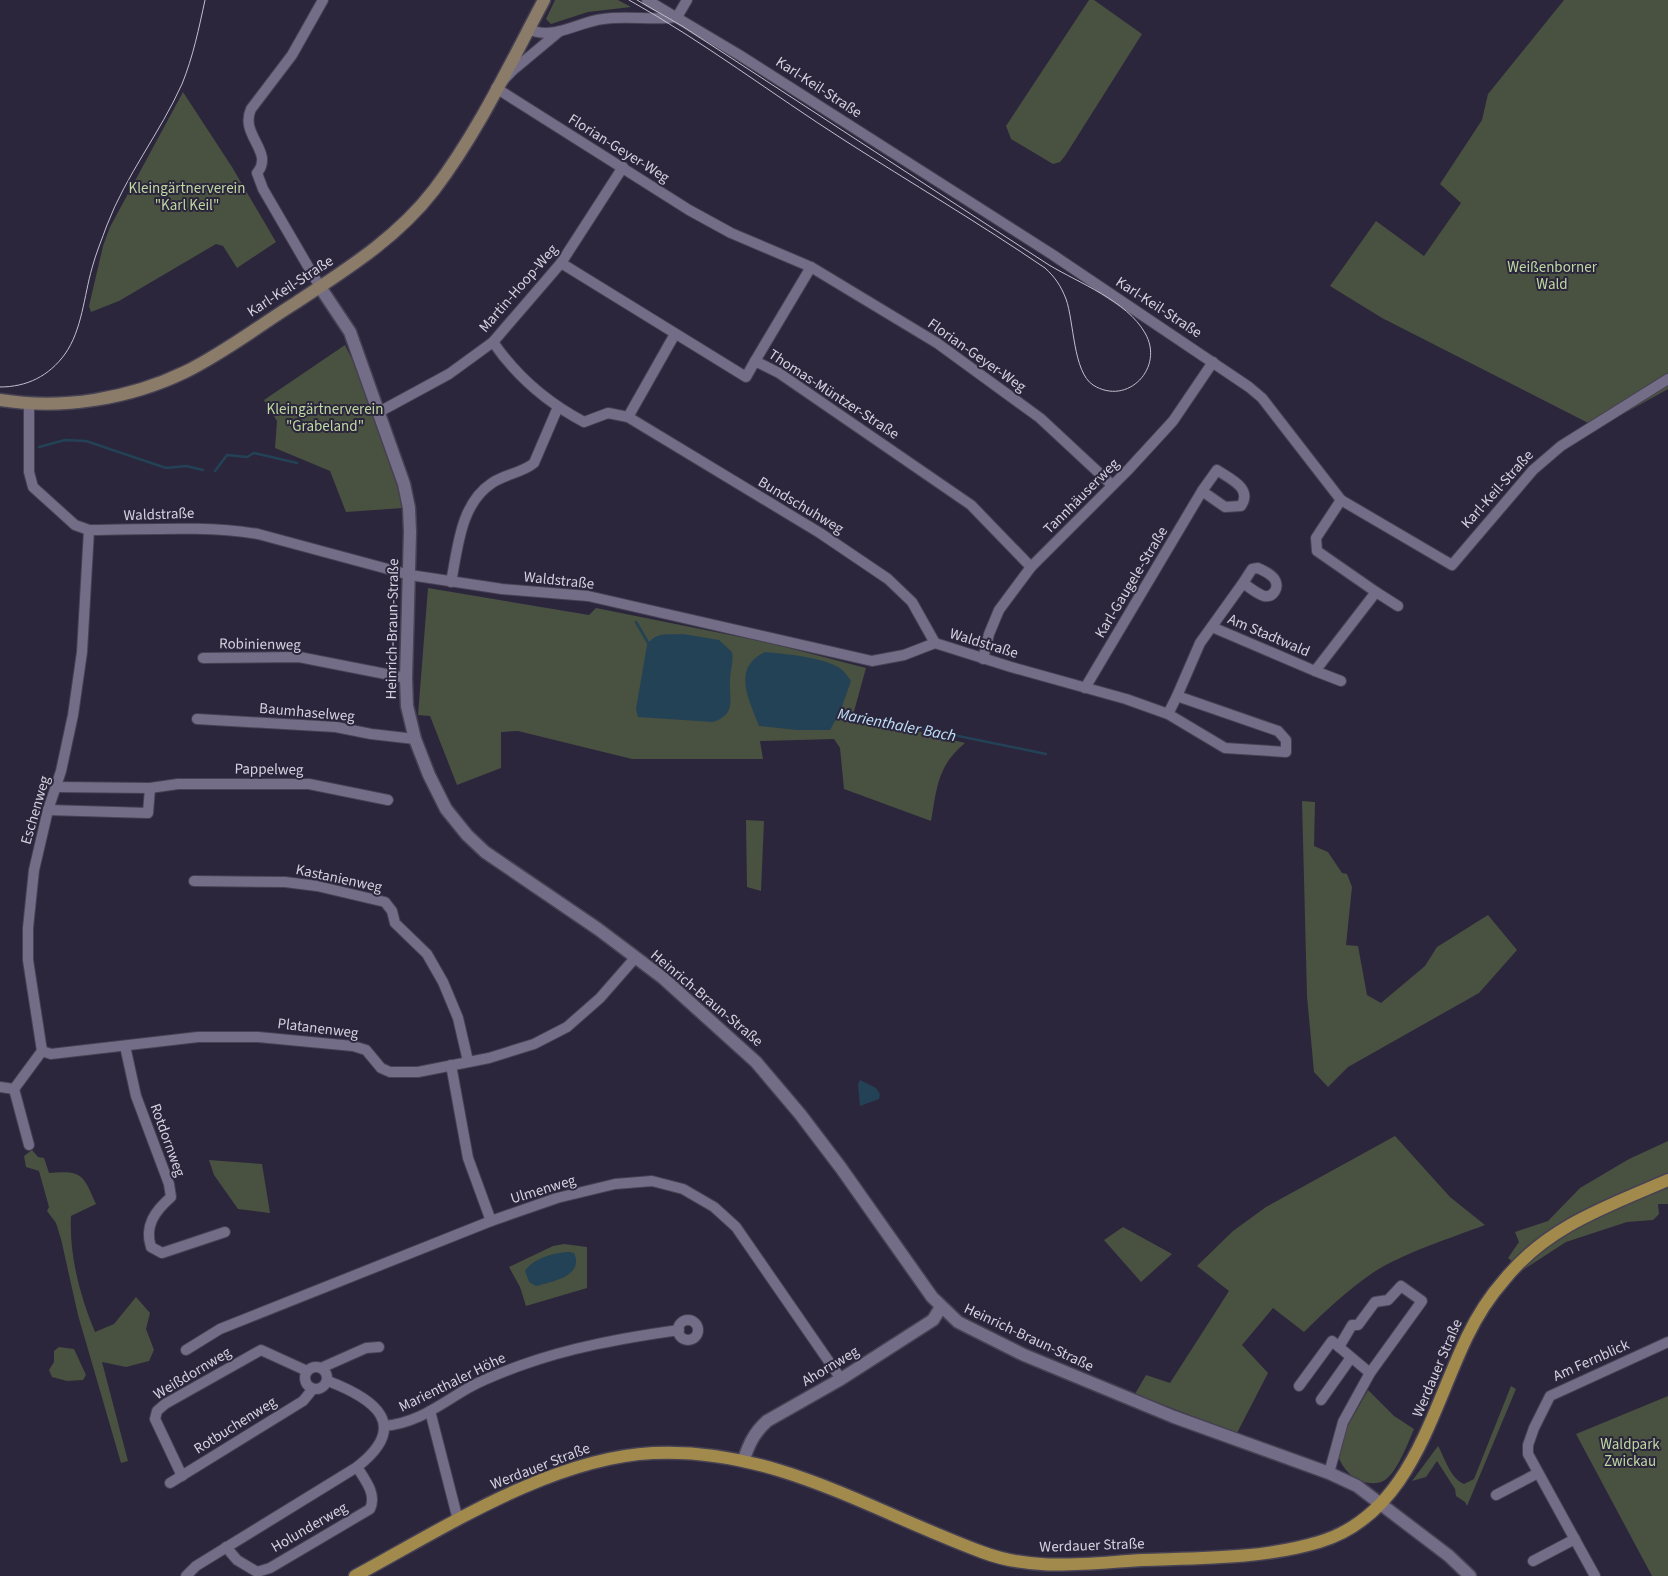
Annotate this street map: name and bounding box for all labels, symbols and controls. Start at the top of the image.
street label: Karl-Keil-Straße [771,52,866,123]
street label: Florian-Geyer-Weg [564,109,674,188]
park label: Kleingärtnerverein "Karl Keil" [128,178,246,216]
street label: Martin-Hoop-Weg [474,239,563,337]
street label: Karl-Keil-Straße [243,251,338,322]
park label: Weißenborner Wald [1507,257,1598,295]
street label: Karl-Keil-Straße [1111,272,1206,343]
street label: Florian-Geyer-Weg [923,314,1031,397]
street label: Thomas-Müntzer-Straße [764,344,903,445]
park label: Kleingärtnerverein "Grabeland" [266,399,384,437]
street label: Karl-Keil-Straße [1456,445,1538,533]
street label: Tannhäuserweg [1039,453,1124,539]
street label: Bundschuhweg [754,472,848,540]
street label: Waldstraße [123,503,195,526]
street label: Karl-Gaugele-Straße [1090,523,1173,642]
street label: Heinrich-Braun-Straße [381,558,404,700]
street label: Waldstraße [523,566,595,595]
street label: Am Stadtwald [1225,609,1313,662]
street label: Waldstraße [947,623,1021,664]
street label: Robinienweg [219,633,301,656]
street label: Baumhaselweg [258,698,356,727]
water label: Marienthaler Bach [835,703,958,747]
street label: Pappelweg [234,758,304,781]
street label: Eschenweg [16,773,55,847]
street label: Kastanienweg [294,859,384,898]
street label: Heinrich-Braun-Straße [646,945,767,1052]
street label: Platanenweg [276,1013,360,1044]
street label: Rotdornweg [145,1101,191,1180]
street label: Ulmenweg [508,1169,579,1209]
street label: Heinrich-Braun-Straße [961,1298,1097,1377]
street label: Werdauer Straße [1407,1316,1468,1421]
street label: Am Fernblick [1550,1334,1633,1387]
street label: Ahornweg [798,1341,863,1392]
street label: Weißdornweg [150,1342,235,1405]
street label: Marienthaler Höhe [395,1347,509,1417]
street label: Rotbuchenweg [190,1391,281,1459]
park label: Waldpark Zwickau [1600,1434,1660,1472]
street label: Werdauer Straße [487,1438,593,1495]
street label: Holunderweg [267,1497,352,1558]
street label: Werdauer Straße [1039,1533,1145,1558]

